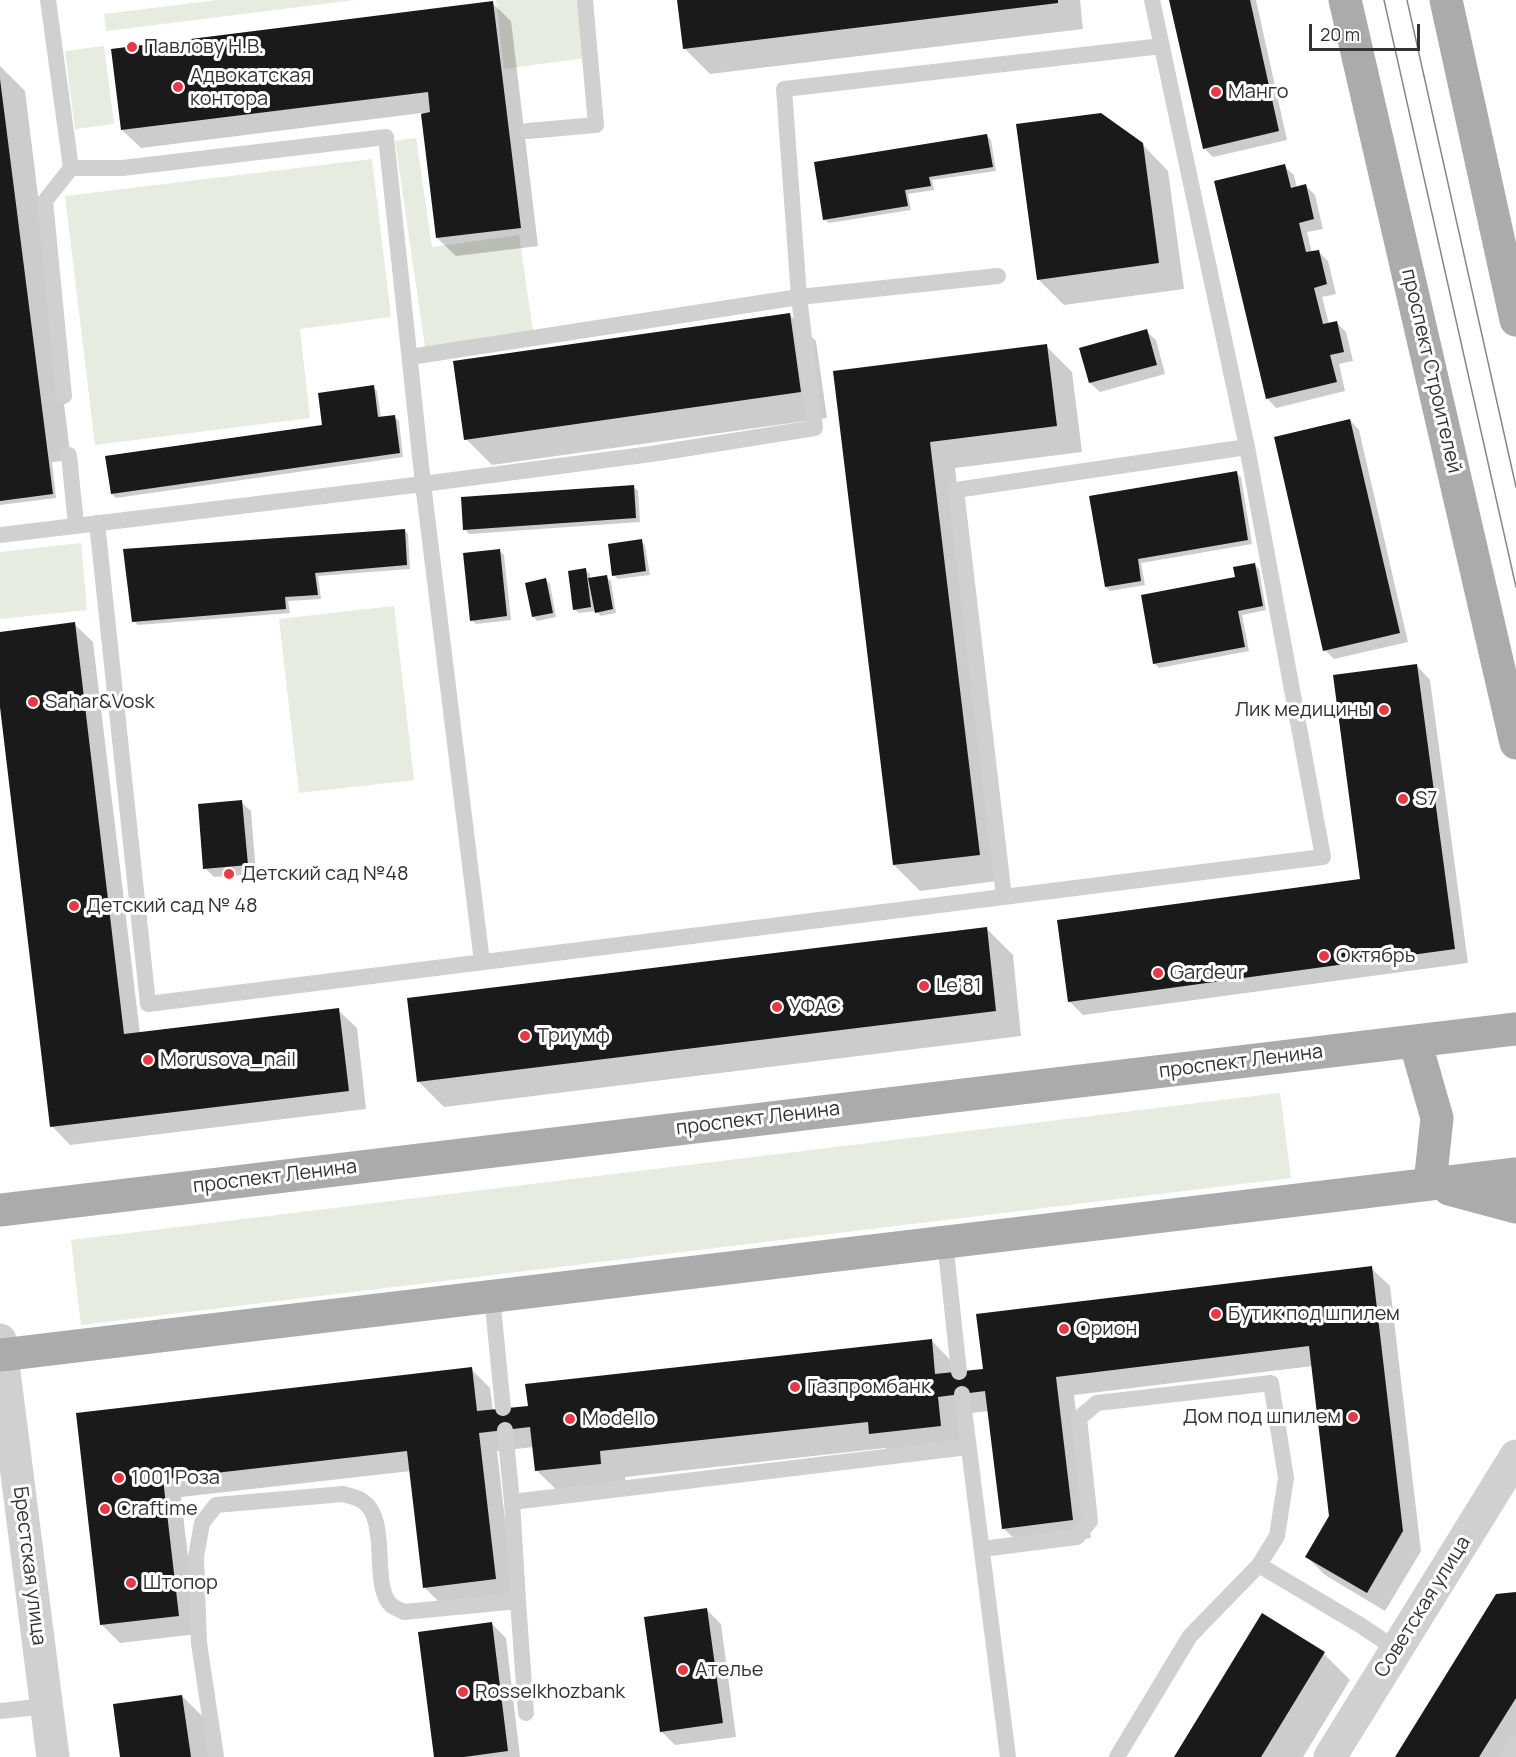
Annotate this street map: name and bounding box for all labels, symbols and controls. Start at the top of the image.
scale bar [1312,12,1423,50]
text: 20 m [1320,22,1360,46]
place label: Павлову Н.В. [144,35,264,59]
marker: Павлову Н.В. [125,40,139,54]
place label: Адвокатская контора [190,64,311,111]
marker: Адвокатская контора [171,80,185,94]
place label: Манго [1228,80,1289,104]
marker: Манго [1209,85,1223,99]
street label: проспект Строителей [1396,266,1466,476]
place label: Sahar&Vosk [45,690,155,714]
marker: Sahar&Vosk [26,695,40,709]
place label: Лик медицины [1235,698,1372,722]
marker: Лик медицины [1377,703,1391,717]
place label: S7 [1415,787,1437,811]
marker: S7 [1396,792,1410,806]
place label: Детский сад №48 [241,862,409,886]
marker: Детский сад №48 [222,867,236,881]
place label: Детский сад № 48 [86,894,258,918]
marker: Детский сад № 48 [67,899,81,913]
place label: Октябрь [1336,944,1415,968]
marker: Октябрь [1317,949,1331,963]
place label: Gardeur [1170,961,1245,985]
marker: Gardeur [1151,966,1165,980]
place label: Le'81 [936,974,982,998]
marker: Le'81 [917,979,931,993]
place label: УФАС [789,995,841,1019]
marker: УФАС [770,1000,784,1014]
place label: Триумф [537,1024,610,1048]
marker: Триумф [518,1029,532,1043]
street label: проспект Ленина [1158,1040,1324,1084]
place label: Morusova_nail [160,1048,296,1072]
marker: Morusova_nail [141,1053,155,1067]
street label: проспект Ленина [675,1097,841,1141]
street label: проспект Ленина [192,1155,358,1199]
place label: Бутик под шпилем [1228,1302,1400,1326]
marker: Бутик под шпилем [1209,1307,1223,1321]
place label: Орион [1076,1317,1137,1341]
marker: Орион [1057,1322,1071,1336]
place label: Газпромбанк [807,1375,931,1399]
marker: Газпромбанк [788,1380,802,1394]
place label: Дом под шпилем [1183,1405,1341,1429]
place label: Modello [582,1407,655,1431]
marker: Дом под шпилем [1346,1410,1360,1424]
marker: Modello [563,1412,577,1426]
place label: 1001 Роза [131,1466,220,1490]
marker: 1001 Роза [112,1471,126,1485]
street label: Брестская улица [7,1485,51,1647]
place label: Craftime [117,1497,198,1521]
marker: Craftime [98,1502,112,1516]
street label: Советская улица [1370,1532,1476,1682]
place label: Штопор [143,1571,218,1595]
marker: Штопор [124,1576,138,1590]
place label: Ателье [695,1658,763,1682]
marker: Ателье [676,1663,690,1677]
place label: Rosselkhozbank [475,1680,625,1704]
marker: Rosselkhozbank [456,1685,470,1699]

